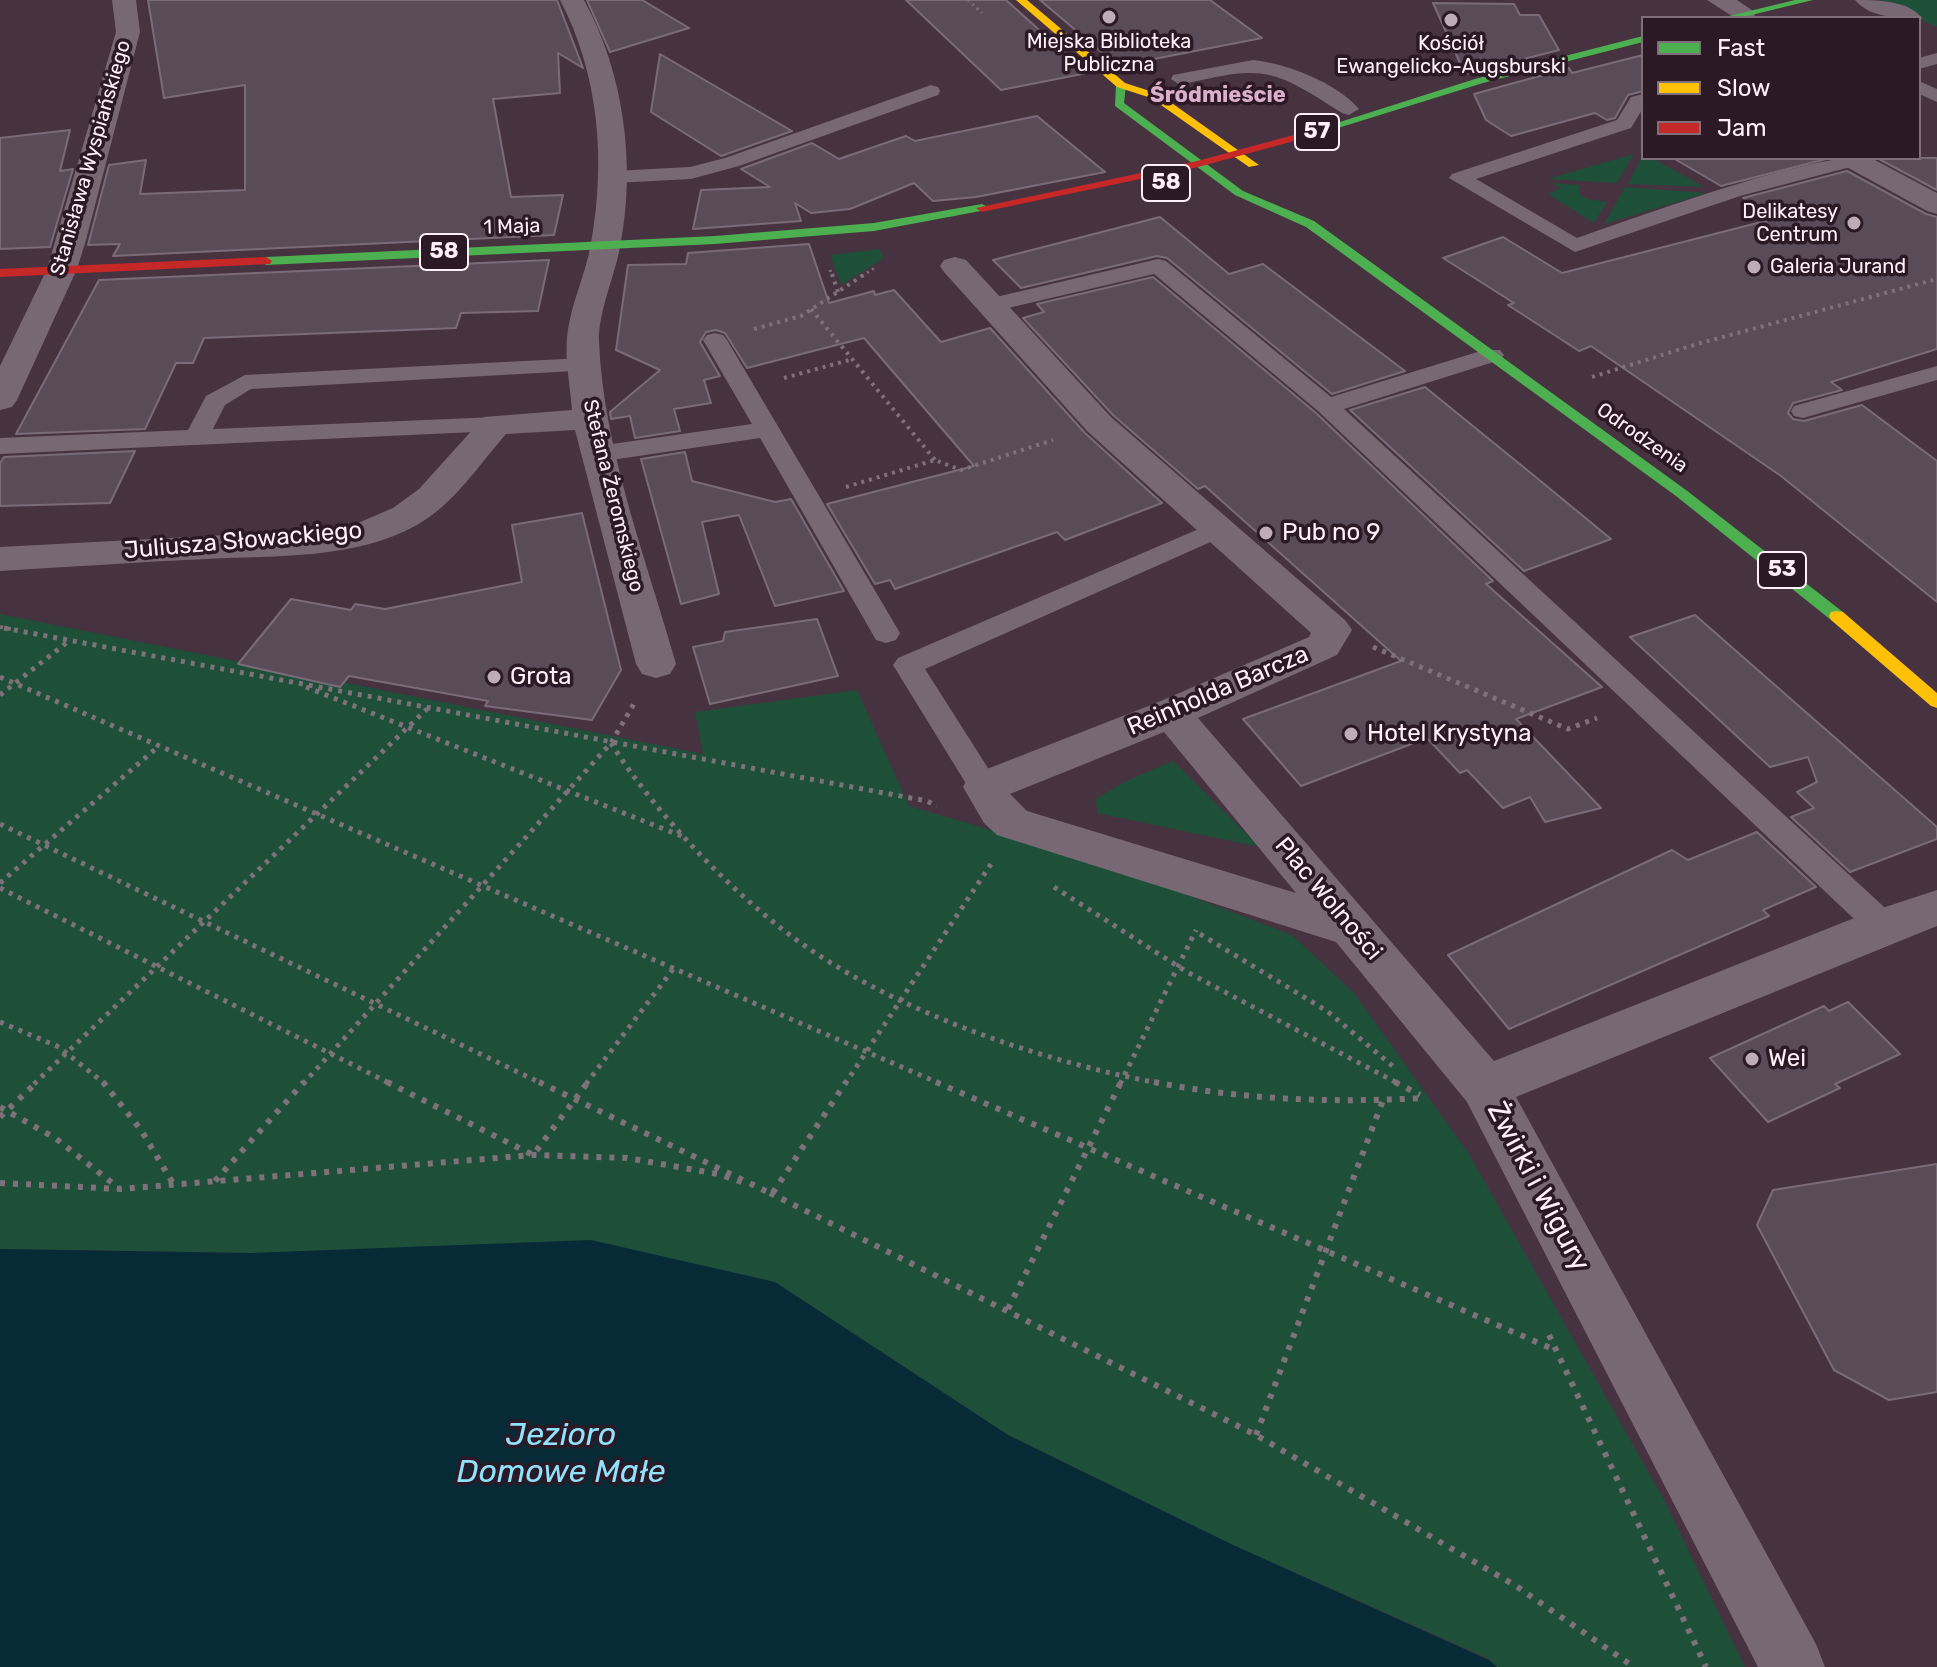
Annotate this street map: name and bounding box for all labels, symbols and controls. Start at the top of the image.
marker: Miejska Biblioteka Publiczna [1100,8,1118,26]
marker: Kościół Ewangelicko-Augsburski [1442,11,1460,29]
legend [1641,16,1921,160]
place label: Miejska Biblioteka Publiczna [1027,30,1191,77]
place label: Kościół Ewangelicko-Augsburski [1336,32,1566,79]
text: Fast [1717,34,1765,62]
street label: Stanisława Wyspiańskiego [46,38,136,278]
text: Slow [1717,74,1770,102]
district label: Śródmieście [1150,83,1286,109]
road number: 57 [1295,114,1339,150]
text: Jam [1717,114,1767,142]
road number: 58 [1142,165,1190,201]
place label: Delikatesy Centrum [1742,200,1838,247]
street label: 1 Maja [483,214,541,240]
marker: Delikatesy Centrum [1845,214,1863,232]
road number: 58 [420,234,468,270]
place label: Galeria Jurand [1770,255,1906,279]
marker: Galeria Jurand [1745,258,1763,276]
street label: Stefana Żeromskiego [577,397,649,595]
street label: Odrodzenia [1592,398,1692,478]
street label: Juliusza Słowackiego [123,516,363,566]
place label: Pub no 9 [1282,519,1380,547]
marker: Pub no 9 [1257,524,1275,542]
road number: 53 [1758,552,1806,588]
street label: Reinholda Barcza [1123,640,1313,742]
place label: Grota [510,663,572,691]
marker: Grota [485,668,503,686]
place label: Hotel Krystyna [1367,720,1531,748]
marker: Hotel Krystyna [1342,725,1360,743]
street label: Plac Wolności [1268,832,1388,966]
place label: Wei [1768,1045,1806,1073]
marker: Wei [1743,1050,1761,1068]
street label: Żwirki i Wigury [1479,1097,1597,1277]
water label: Jezioro Domowe Małe [457,1417,665,1492]

